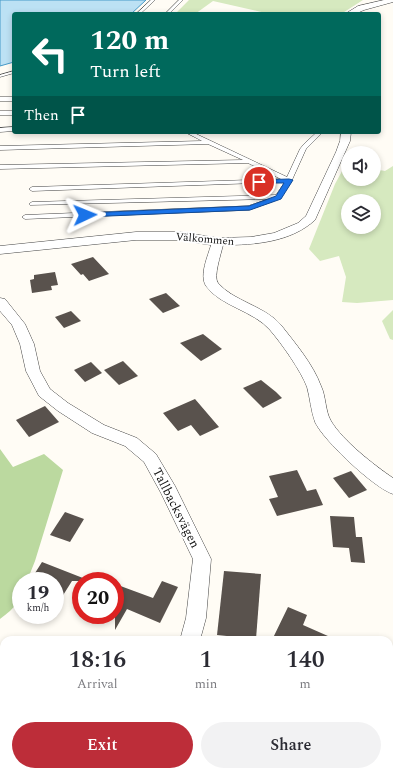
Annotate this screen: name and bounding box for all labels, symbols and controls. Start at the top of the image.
text: 120 m [90,19,169,62]
icon: left [24,28,76,80]
text: Turn left [90,58,161,85]
text: Then [24,104,59,127]
icon: arrive [67,104,89,126]
map controls [341,146,381,234]
button: sound [341,146,381,186]
pin [242,165,276,199]
icon: arrive [248,171,270,193]
position arrow [64,194,106,236]
button: layers [341,194,381,234]
street label: Välkommen [175,228,235,250]
street label: Tallbacksvägen [147,464,205,552]
speed limit sign: 20 [72,572,124,624]
text: 19 [27,578,49,608]
text: km/h [27,600,49,616]
text: 18:16 [68,642,126,678]
text: 1 [200,642,212,678]
text: 140 [286,642,325,678]
text: Arrival [77,674,118,694]
text: min [195,674,217,694]
text: m [300,674,311,694]
button: Exit [12,722,193,768]
button: Share [201,722,381,768]

